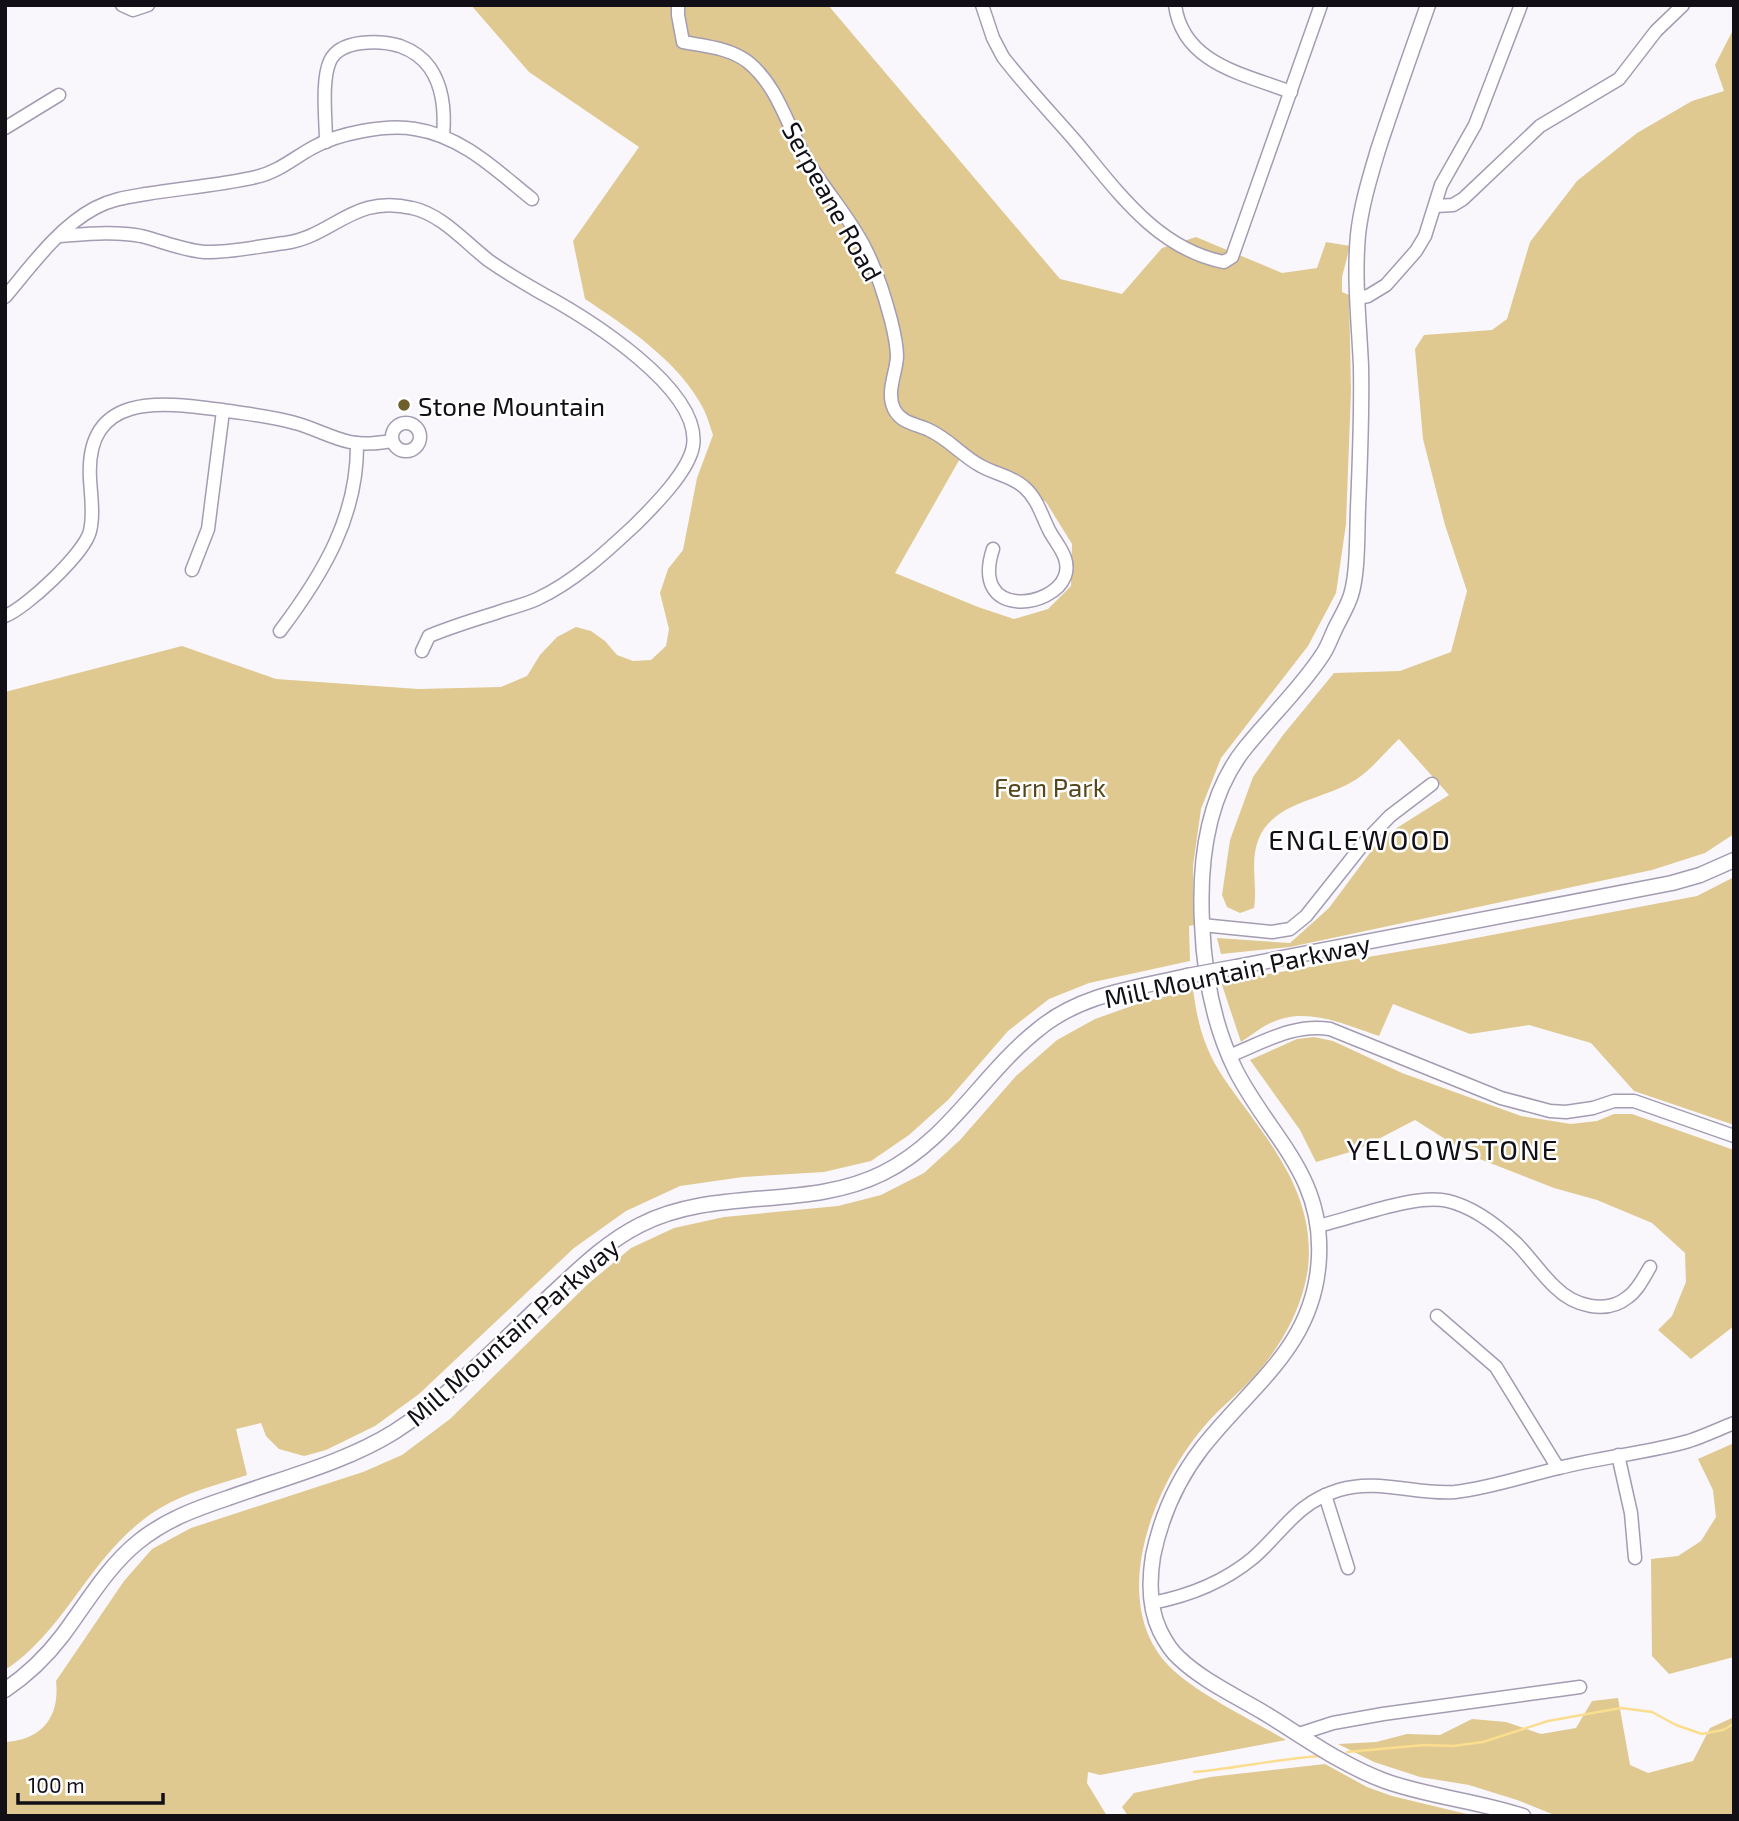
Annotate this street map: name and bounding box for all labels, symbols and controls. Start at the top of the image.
street label: Serpeane Road [777,116,889,286]
place label: Stone Mountain [418,390,605,421]
marker: Stone Mountain [396,397,412,413]
park label: Fern Park [994,771,1106,802]
district label: ENGLEWOOD [1268,822,1452,856]
street label: Mill Mountain Parkway [1101,927,1373,1013]
district label: YELLOWSTONE [1347,1132,1559,1166]
street label: Mill Mountain Parkway [399,1230,625,1432]
scale bar [18,1762,163,1806]
text: 100 m [28,1772,85,1797]

